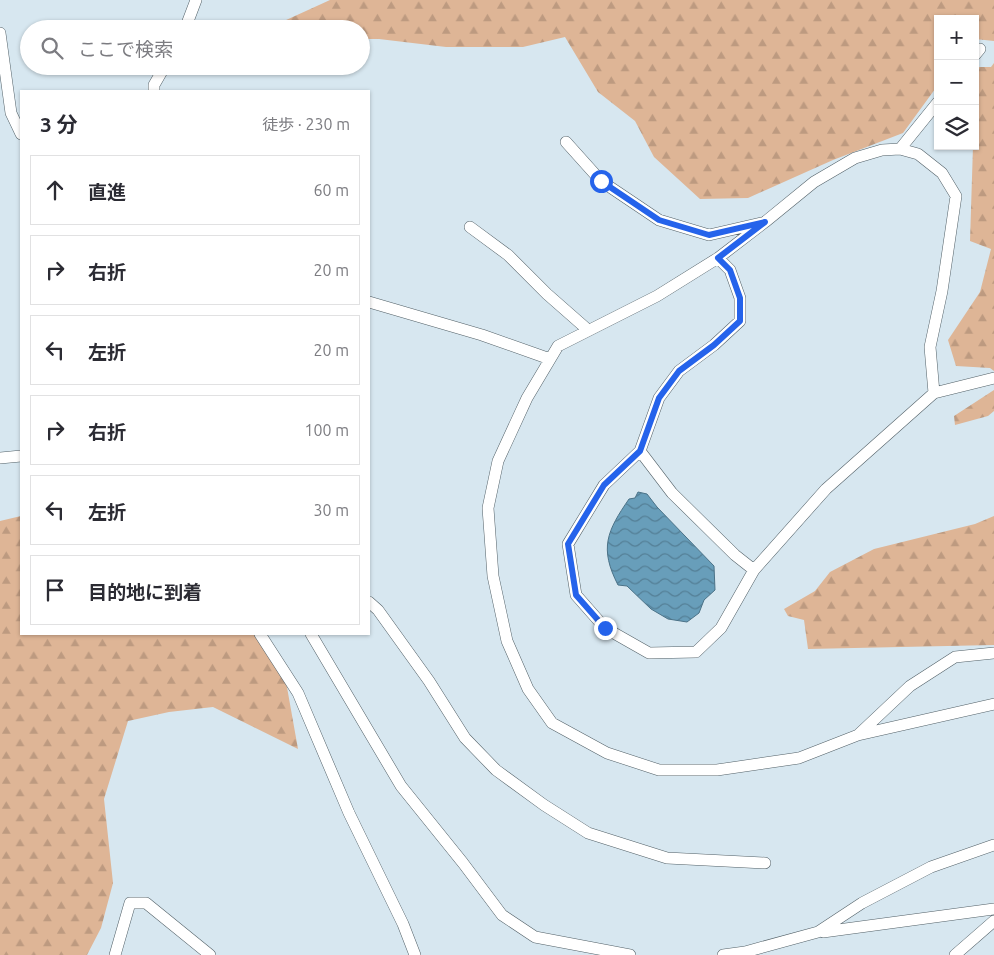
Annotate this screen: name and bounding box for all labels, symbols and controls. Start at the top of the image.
map controls [934,15,979,150]
button: + [934,15,979,60]
search box [20,20,370,75]
icon: search [38,34,66,62]
text: ここで検索 [78,38,173,60]
button: − [934,60,979,105]
button: layers [934,105,979,150]
text: 3 分 [40,112,78,136]
text: 徒歩 · 230 m [262,115,350,133]
route start [590,170,613,193]
icon: ahead [41,176,69,204]
text: 直進 [88,181,126,203]
text: 60 m [313,181,349,199]
icon: right [41,256,69,284]
text: 右折 [88,261,126,283]
text: 20 m [313,261,349,279]
icon: left [41,336,69,364]
text: 左折 [88,341,126,363]
text: 20 m [313,341,349,359]
icon: right [41,416,69,444]
text: 右折 [88,421,126,443]
text: 100 m [304,421,349,439]
icon: left [41,496,69,524]
text: 左折 [88,501,126,523]
text: 30 m [313,501,349,519]
icon: arrive [41,576,69,604]
text: 目的地に到着 [88,581,202,603]
route end [594,617,617,640]

